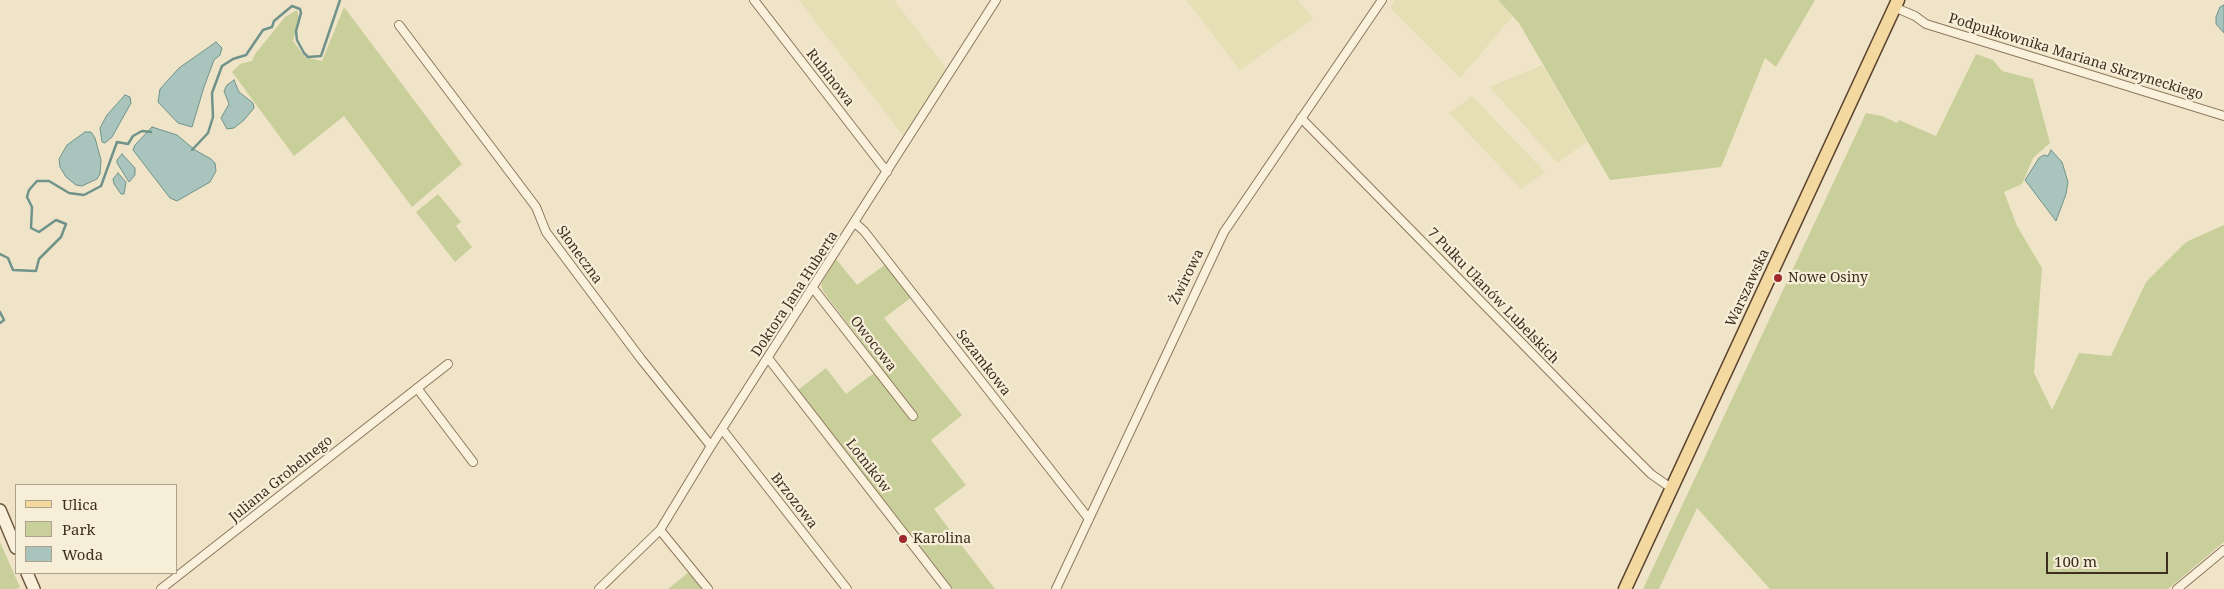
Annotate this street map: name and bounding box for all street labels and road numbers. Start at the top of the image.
street label: Podpułkownika Mariana Skrzyneckiego [1947,10,2205,104]
street label: Rubinowa [802,46,858,110]
street label: Słoneczna [552,223,606,287]
street label: 7 Pułku Ułanów Lubelskich [1424,225,1562,367]
street label: Doktora Jana Huberta [748,228,842,360]
street label: Warszawska [1723,246,1773,330]
street label: Żwirowa [1166,247,1208,307]
street label: Owocowa [846,313,900,375]
street label: Sezamkowa [952,327,1014,399]
street label: Juliana Grobelnego [226,432,336,526]
street label: Lotników [842,436,894,496]
street label: Brzozowa [767,470,821,532]

